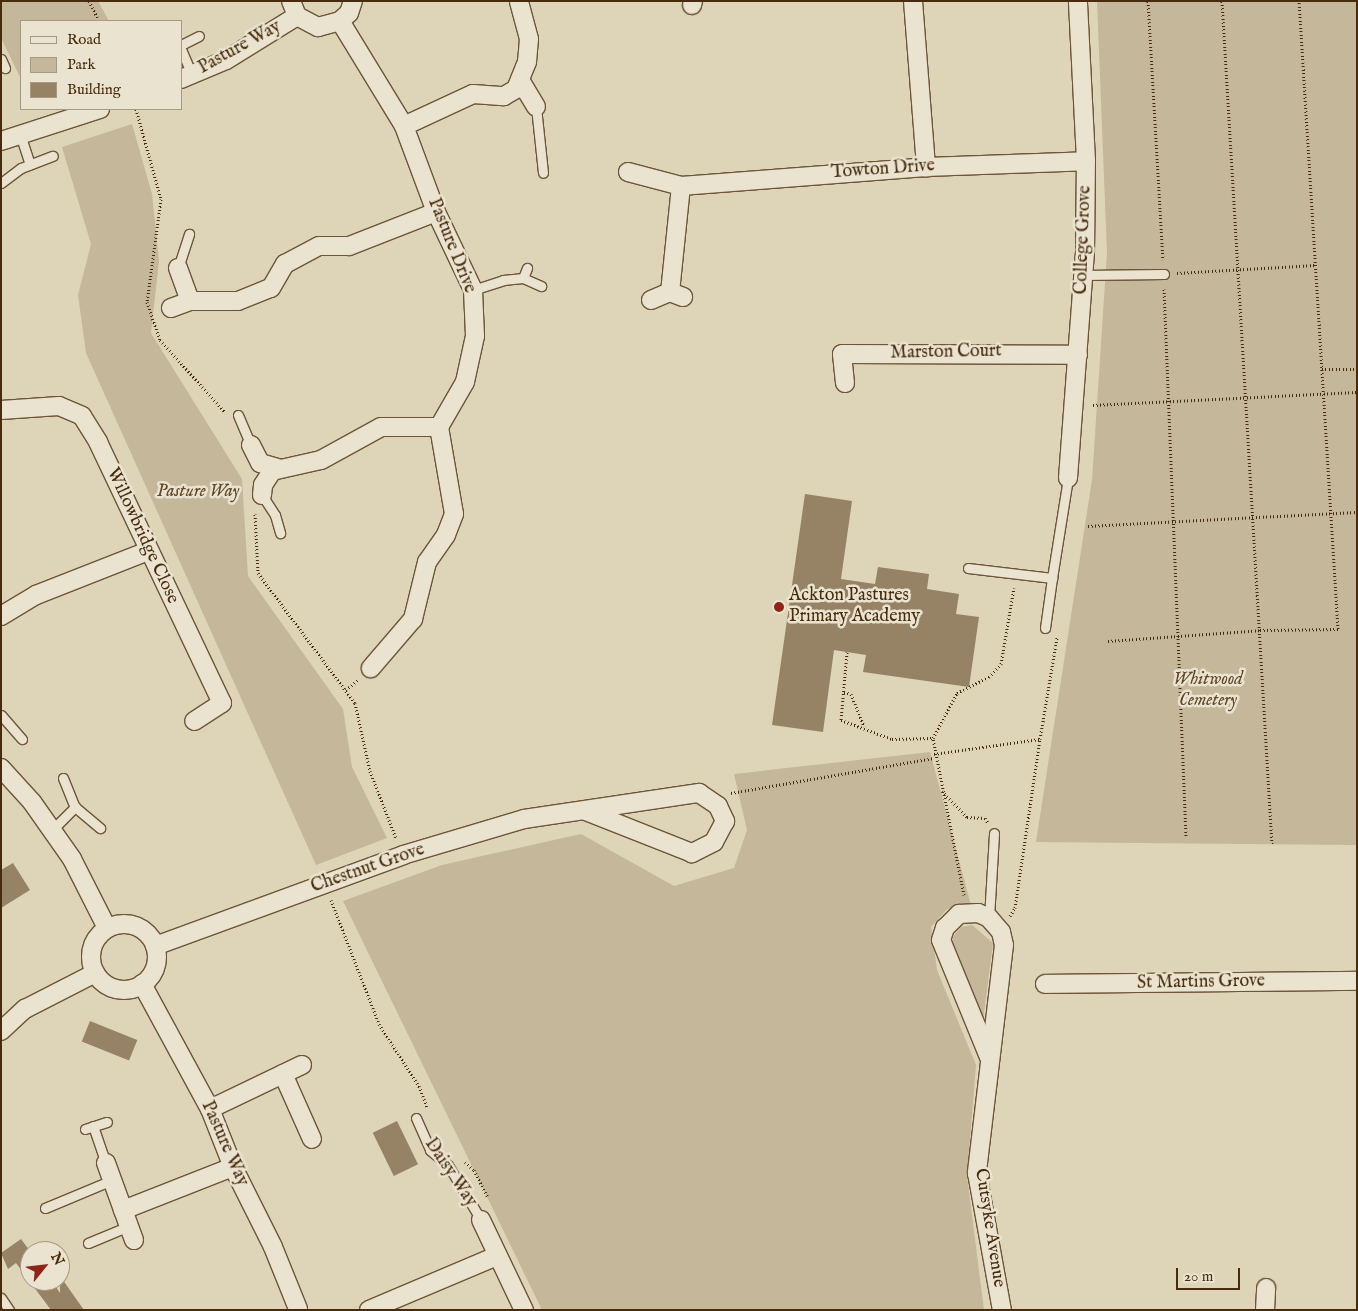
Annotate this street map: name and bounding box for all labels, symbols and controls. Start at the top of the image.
street label: Pasture Way [195,16,285,80]
legend [20,20,182,110]
text: Road [67,30,101,49]
text: Park [67,55,96,74]
text: Building [67,80,121,99]
street label: Towton Drive [830,156,936,184]
street label: College Grove [1071,185,1097,295]
street label: Pasture Drive [422,195,480,297]
street label: Marston Court [890,341,1002,365]
street label: Willowbridge Close [101,465,183,607]
park label: Pasture Way [157,481,239,503]
place label: Ackton Pastures Primary Academy [789,586,920,628]
marker: Ackton Pastures Primary Academy [773,601,785,613]
park label: Whitwood Cemetery [1173,670,1243,712]
street label: Chestnut Grove [308,839,428,899]
street label: St Martins Grove [1137,971,1265,995]
street label: Pasture Way [196,1098,252,1190]
street label: Daisy Way [419,1134,481,1212]
street label: Cutsyke Avenue [969,1167,1009,1289]
north arrow [20,1241,70,1291]
text: N [46,1250,68,1269]
scale bar [1178,1258,1242,1290]
text: 20 m [1184,1267,1213,1286]

